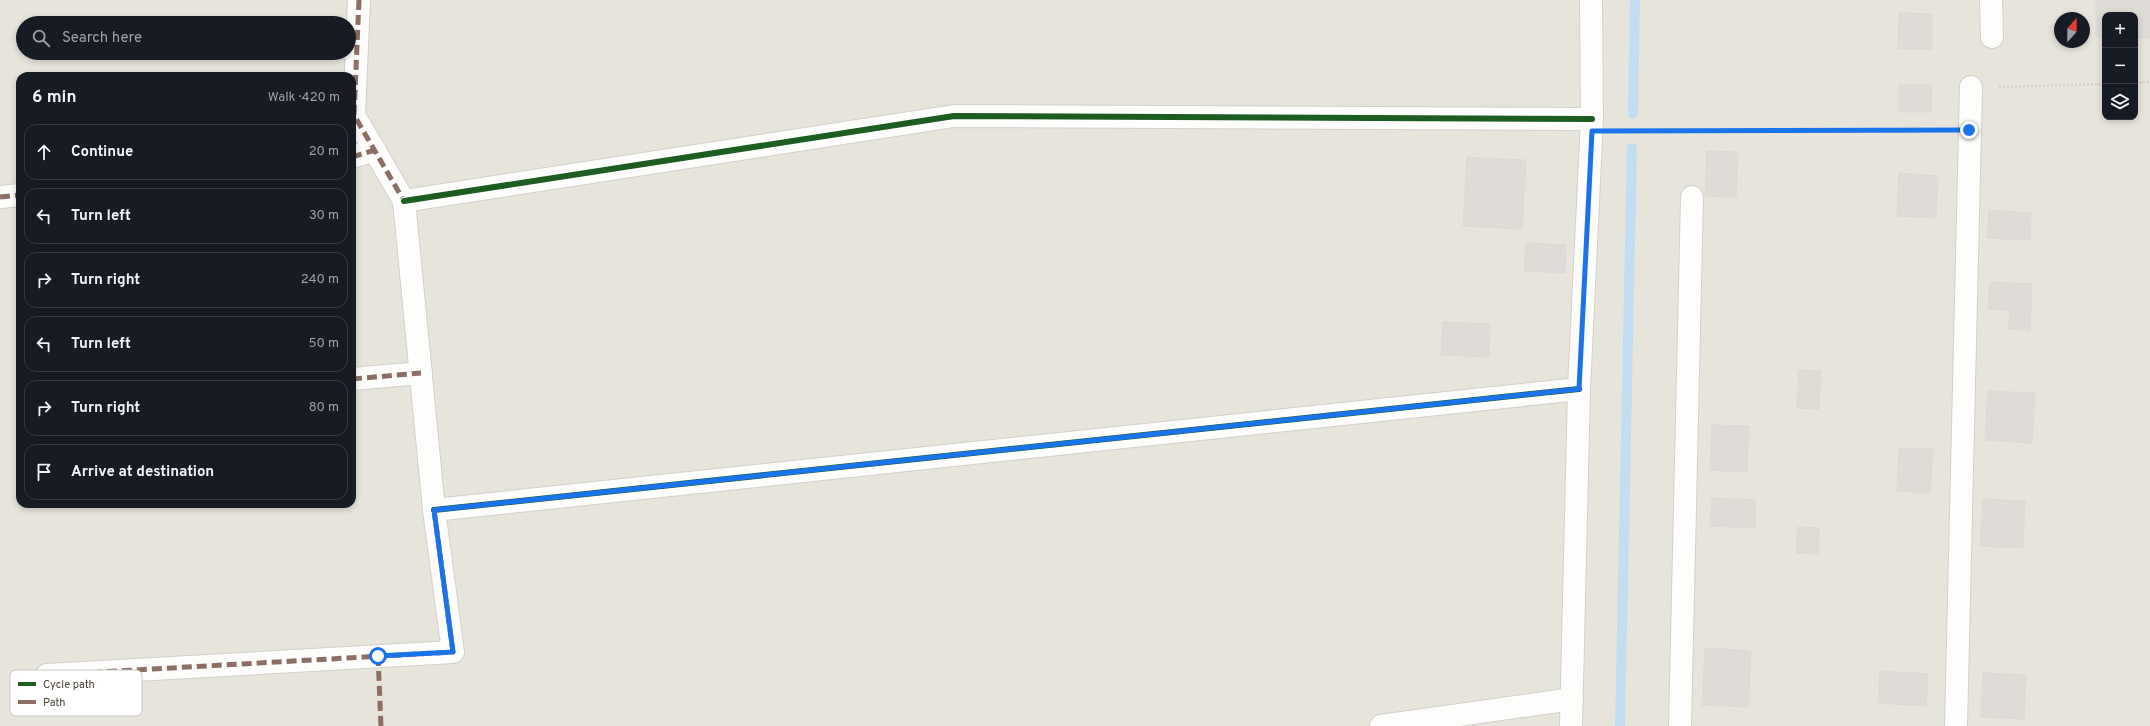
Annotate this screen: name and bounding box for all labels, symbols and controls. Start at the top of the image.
north arrow [2054,12,2090,48]
map controls [2102,12,2138,120]
button: + [2102,12,2138,48]
search box [16,16,356,60]
icon: search [30,27,52,49]
text: Search here [62,29,142,48]
button: − [2102,48,2138,84]
button: layers [2102,84,2138,120]
text: 6 min [32,87,76,109]
text: Walk · 420 m [268,90,340,106]
route end [1960,121,1978,139]
icon: ahead [33,141,55,163]
text: Continue [71,143,133,162]
text: 20 m [309,144,339,160]
icon: left [33,205,55,227]
text: Turn left [71,207,131,226]
text: 30 m [309,208,339,224]
icon: right [33,269,55,291]
text: Turn right [71,271,140,290]
text: 240 m [301,272,339,288]
icon: left [33,333,55,355]
text: Turn left [71,335,131,354]
text: 50 m [309,336,339,352]
icon: right [33,397,55,419]
text: Turn right [71,399,140,418]
text: 80 m [309,400,339,416]
icon: arrive [33,461,55,483]
text: Arrive at destination [71,463,214,482]
route start [369,647,387,665]
legend [10,670,142,716]
text: Cycle path [43,678,95,692]
text: Path [43,696,65,710]

